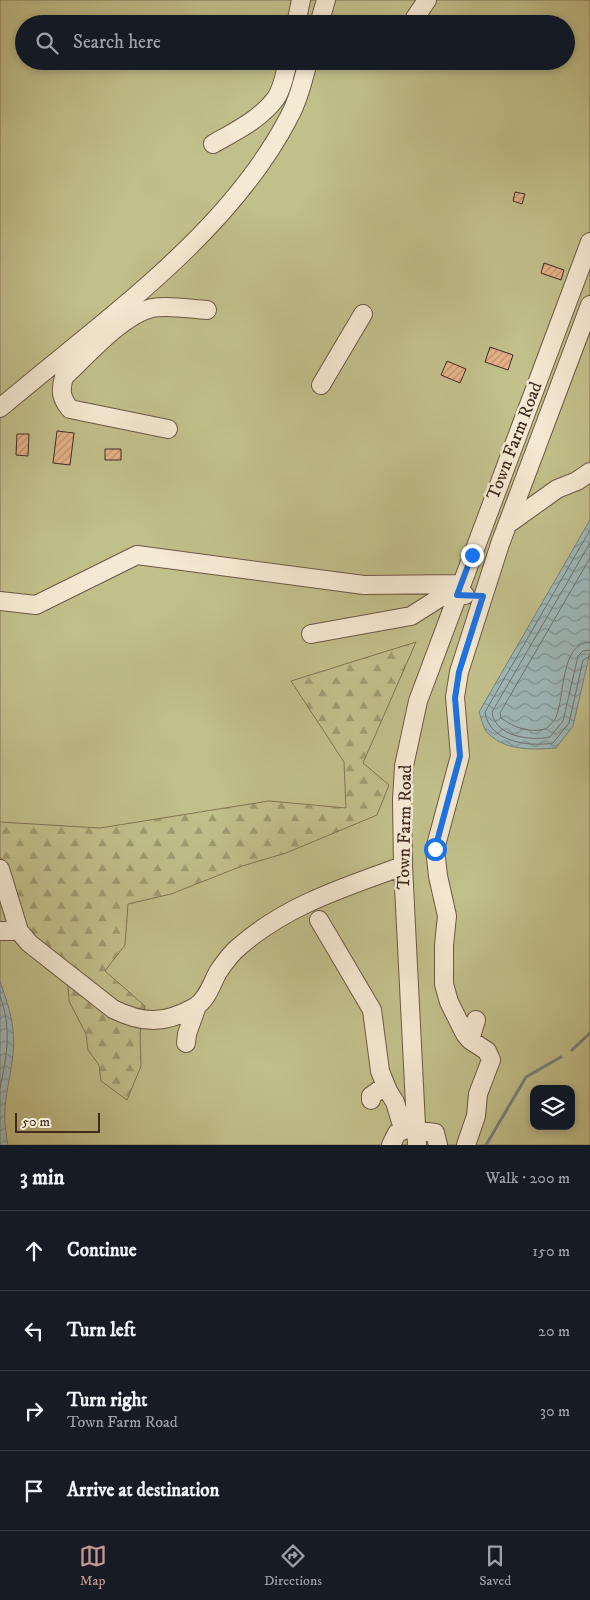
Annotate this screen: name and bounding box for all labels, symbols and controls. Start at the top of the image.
search box [15,15,575,70]
icon: search [33,29,61,57]
text: Search here [73,31,161,54]
street label: Town Farm Road [482,379,548,503]
route end [461,544,484,567]
street label: Town Farm Road [393,764,417,890]
route start [424,838,447,861]
map controls [530,1085,575,1130]
button: layers [530,1085,575,1130]
scale bar [15,1110,100,1133]
text: 50 m [22,1113,50,1131]
text: 3 min [20,1165,65,1191]
text: Walk · 200 m [486,1168,570,1188]
icon: ahead [20,1237,48,1265]
text: Continue [67,1239,137,1262]
text: 150 m [532,1241,570,1261]
icon: left [20,1317,48,1345]
text: Turn left [67,1319,136,1342]
text: 20 m [538,1321,570,1341]
text: Turn right [67,1389,147,1412]
icon: right [20,1397,48,1425]
text: 30 m [540,1401,570,1421]
text: Town Farm Road [67,1412,178,1432]
icon: arrive [20,1477,48,1505]
text: Arrive at destination [67,1479,219,1502]
tab: Map [79,1542,107,1590]
tab: Directions [264,1542,322,1590]
tab: Saved [479,1542,511,1590]

